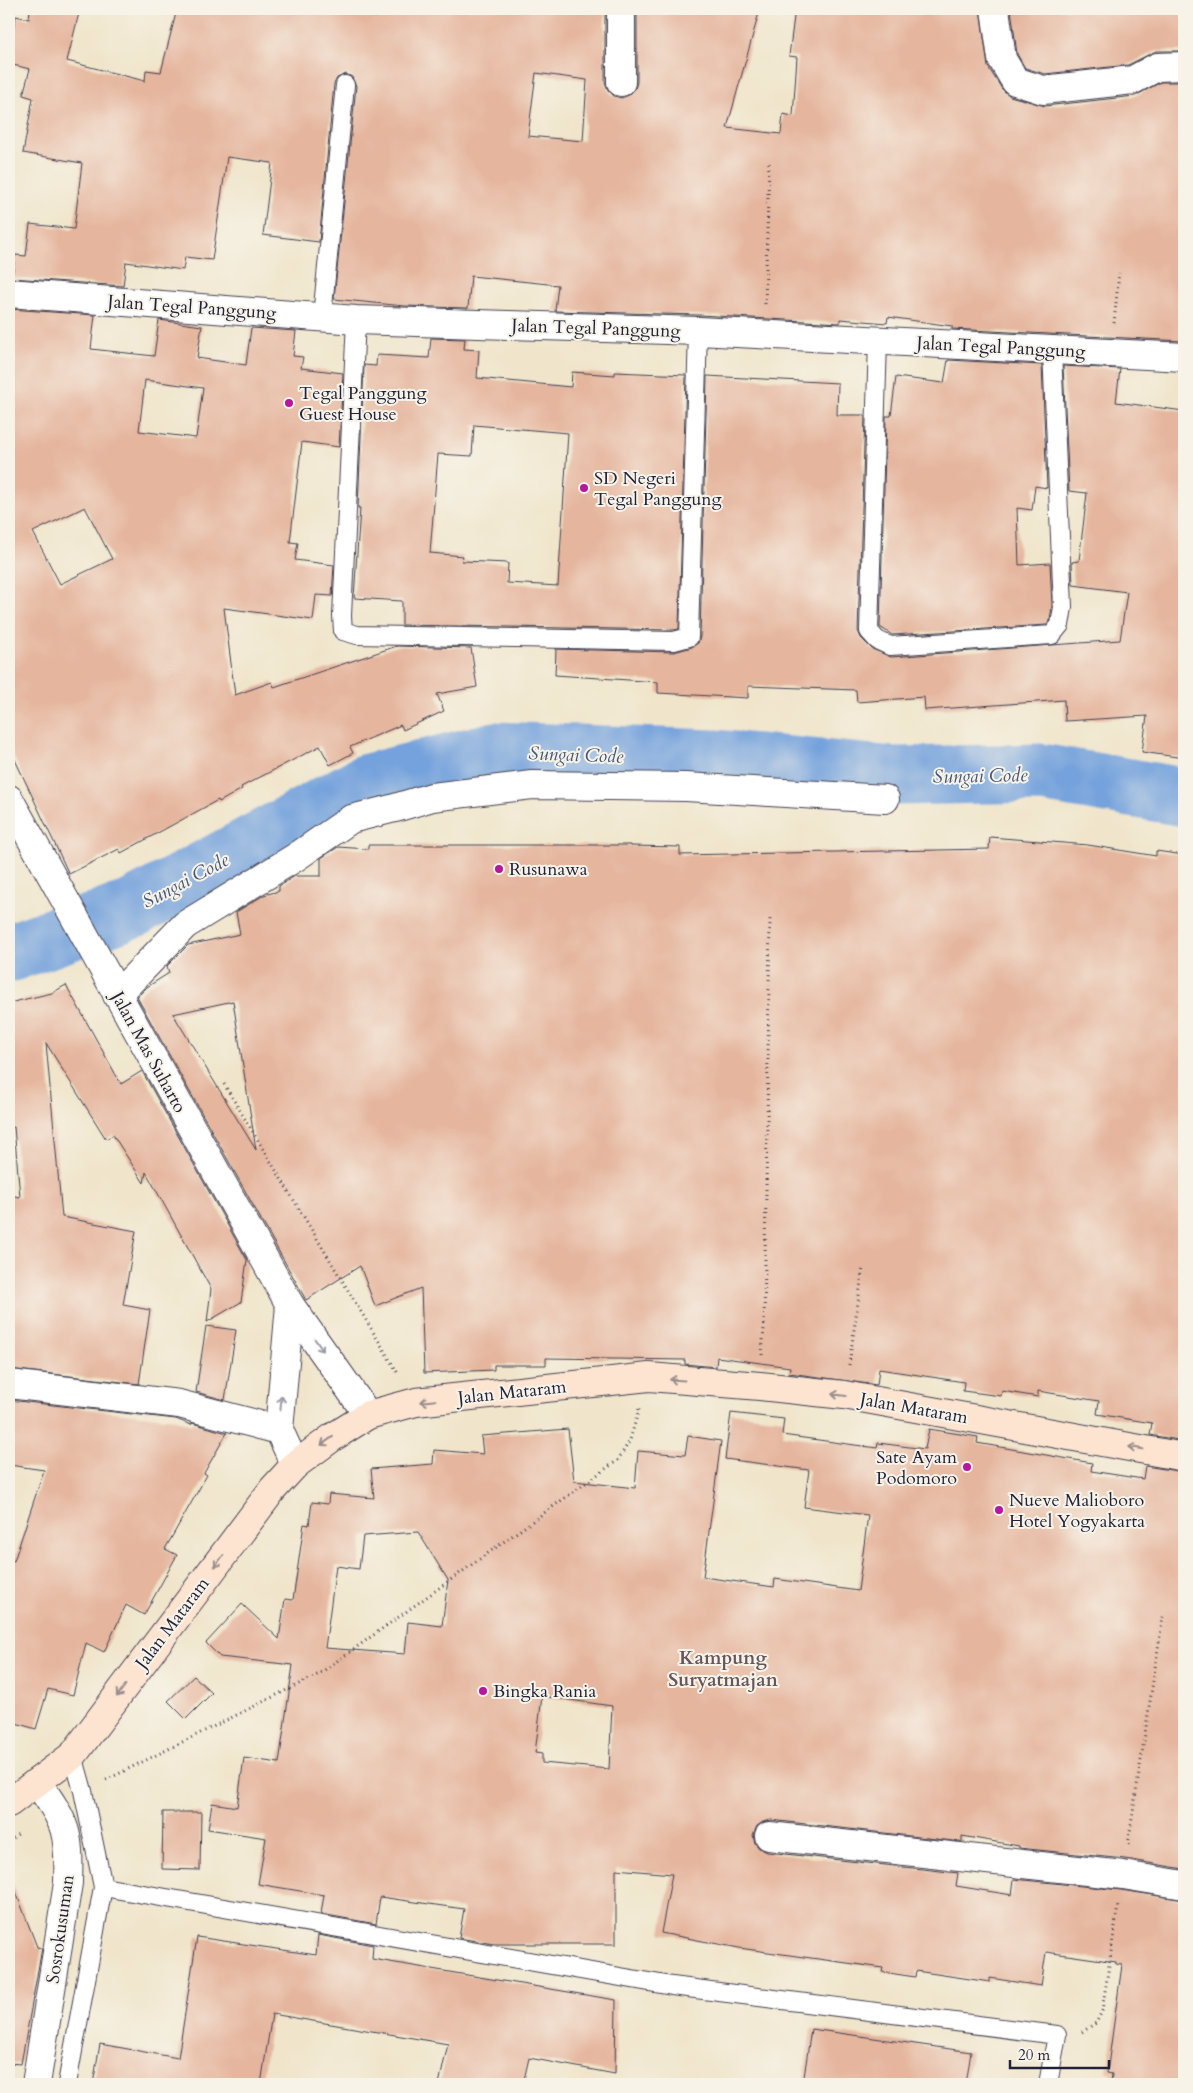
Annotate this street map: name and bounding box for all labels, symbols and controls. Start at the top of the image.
street label: Jalan Tegal Panggung [104,289,278,326]
street label: Jalan Tegal Panggung [508,313,682,344]
street label: Jalan Tegal Panggung [913,330,1087,364]
place label: Tegal Panggung Guest House [299,381,428,427]
marker: Tegal Panggung Guest House [283,397,295,409]
place label: SD Negeri Tegal Panggung [594,466,723,512]
marker: SD Negeri Tegal Panggung [578,482,590,494]
water label: Sungai Code [528,740,625,770]
water label: Sungai Code [932,762,1028,790]
water label: Sungai Code [137,847,234,915]
place label: Rusunawa [509,857,588,882]
marker: Rusunawa [493,863,505,875]
street label: Jalan Mas Suharto [103,984,192,1118]
one-way arrow [314,1338,324,1352]
street label: Jalan Mataram [454,1374,568,1411]
one-way arrow [669,1375,685,1384]
street label: Jalan Mataram [855,1386,971,1430]
one-way arrow [831,1390,847,1400]
one-way arrow [277,1395,286,1411]
one-way arrow [420,1396,436,1406]
one-way arrow [320,1436,334,1446]
one-way arrow [1129,1443,1145,1453]
place label: Sate Ayam Podomoro [876,1445,958,1491]
marker: Sate Ayam Podomoro [961,1461,973,1473]
place label: Nueve Malioboro Hotel Yogyakarta [1009,1488,1145,1534]
marker: Nueve Malioboro Hotel Yogyakarta [993,1504,1005,1516]
one-way arrow [214,1554,224,1568]
street label: Jalan Mataram [128,1572,216,1677]
district label: Kampung Suryatmajan [668,1645,779,1693]
place label: Bingka Rania [493,1679,596,1704]
one-way arrow [116,1684,126,1698]
marker: Bingka Rania [477,1685,489,1697]
street label: Sosrokusuman [40,1872,81,1985]
scale bar [1010,2038,1109,2070]
text: 20 m [1018,2045,1050,2065]

